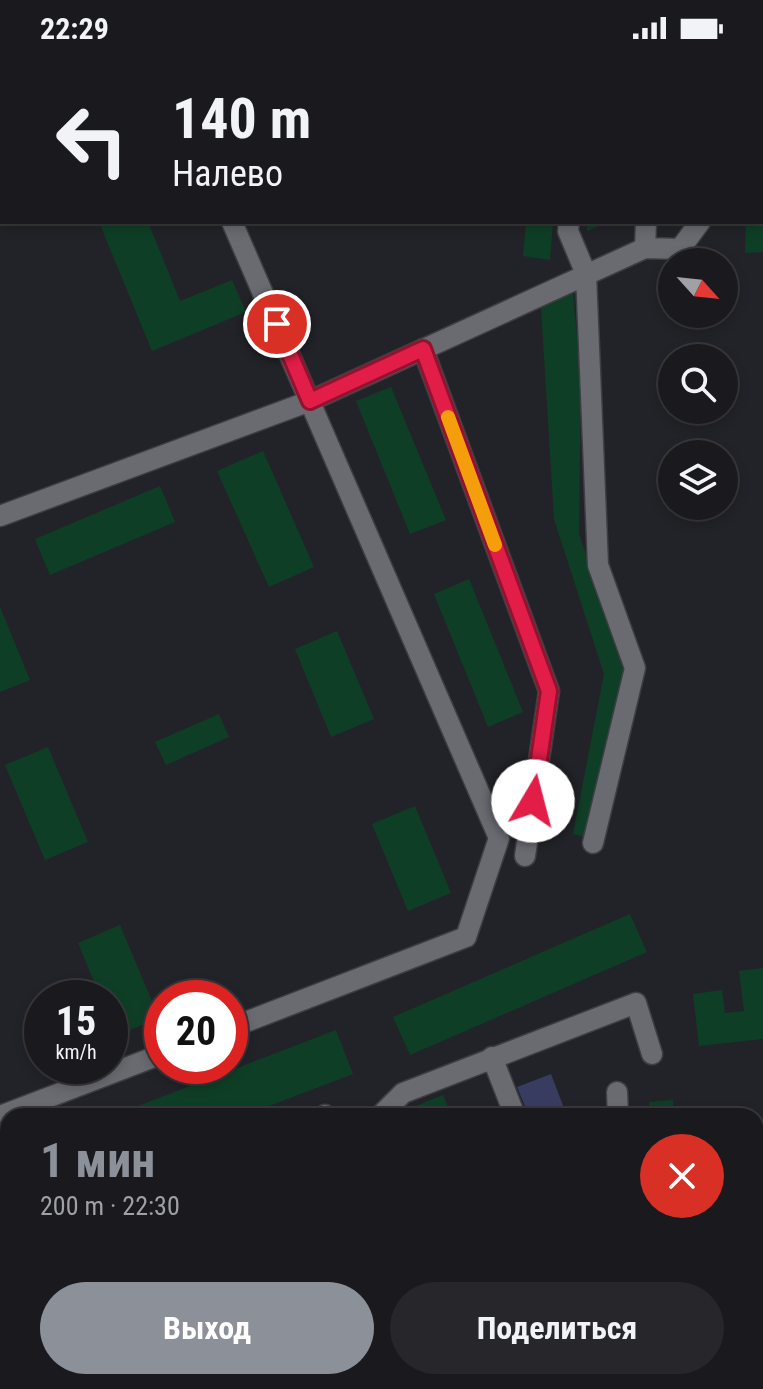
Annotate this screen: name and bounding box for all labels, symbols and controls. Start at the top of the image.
text: 22:29 [40,11,109,46]
text: 140 m [172,86,311,152]
icon: left [40,88,144,192]
text: Налево [172,153,283,195]
north arrow [658,248,738,328]
map controls [658,248,738,520]
pin [243,290,311,358]
icon: arrive [255,302,299,346]
button: search [658,344,738,424]
button: layers [658,440,738,520]
position arrow [491,759,575,843]
speed limit sign: 20 [144,980,248,1084]
text: 15 [56,998,96,1045]
text: km/h [55,1040,97,1064]
text: 1 мин [40,1132,155,1189]
button: close [640,1134,724,1218]
text: 200 m · 22:30 [40,1191,180,1221]
button: Выход [40,1282,374,1374]
button: Поделиться [390,1282,724,1374]

